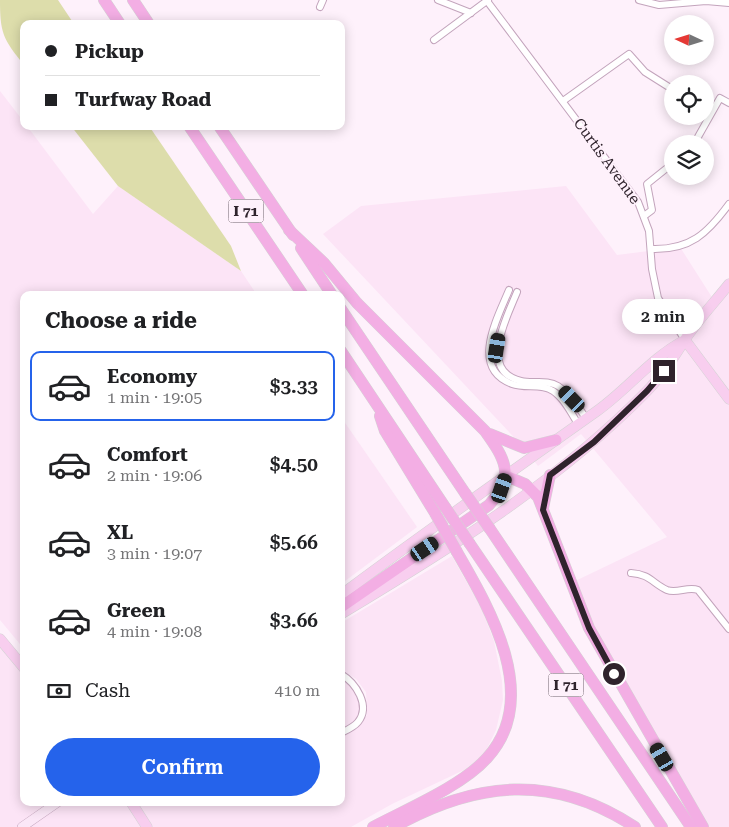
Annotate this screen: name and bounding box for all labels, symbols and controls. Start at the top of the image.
north arrow [664,15,714,65]
map controls [664,15,714,185]
text: Pickup [75,40,144,63]
button: locate [664,75,714,125]
text: Turfway Road [75,88,211,111]
street label: Curtis Avenue [570,115,644,207]
button: layers [664,135,714,185]
road number: I 71 [228,200,264,222]
callout: 2 min [623,298,705,334]
text: 2 min [641,307,685,326]
text: Choose a ride [45,308,197,333]
car [487,332,506,364]
route end [653,360,675,382]
icon: car [47,364,92,409]
text: Economy [107,365,197,388]
text: $3.33 [270,375,318,398]
car [556,383,587,415]
text: 1 min · 19:05 [107,388,202,407]
icon: car [47,442,92,487]
text: Comfort [107,443,188,466]
text: $4.50 [270,453,318,476]
text: 2 min · 19:06 [107,466,202,485]
car [490,471,513,505]
icon: car [47,520,92,565]
text: XL [107,521,133,544]
text: $5.66 [270,531,318,554]
car [408,534,441,564]
text: 3 min · 19:07 [107,544,202,563]
icon: car [47,598,92,643]
text: Green [107,599,165,622]
text: $3.66 [270,609,318,632]
text: 4 min · 19:08 [107,622,202,641]
route start [603,663,625,685]
road number: I 71 [548,674,584,696]
icon: cash [45,677,73,705]
text: Cash [85,679,130,702]
text: 410 m [274,681,320,700]
button: Confirm [45,738,320,796]
car [648,740,675,774]

